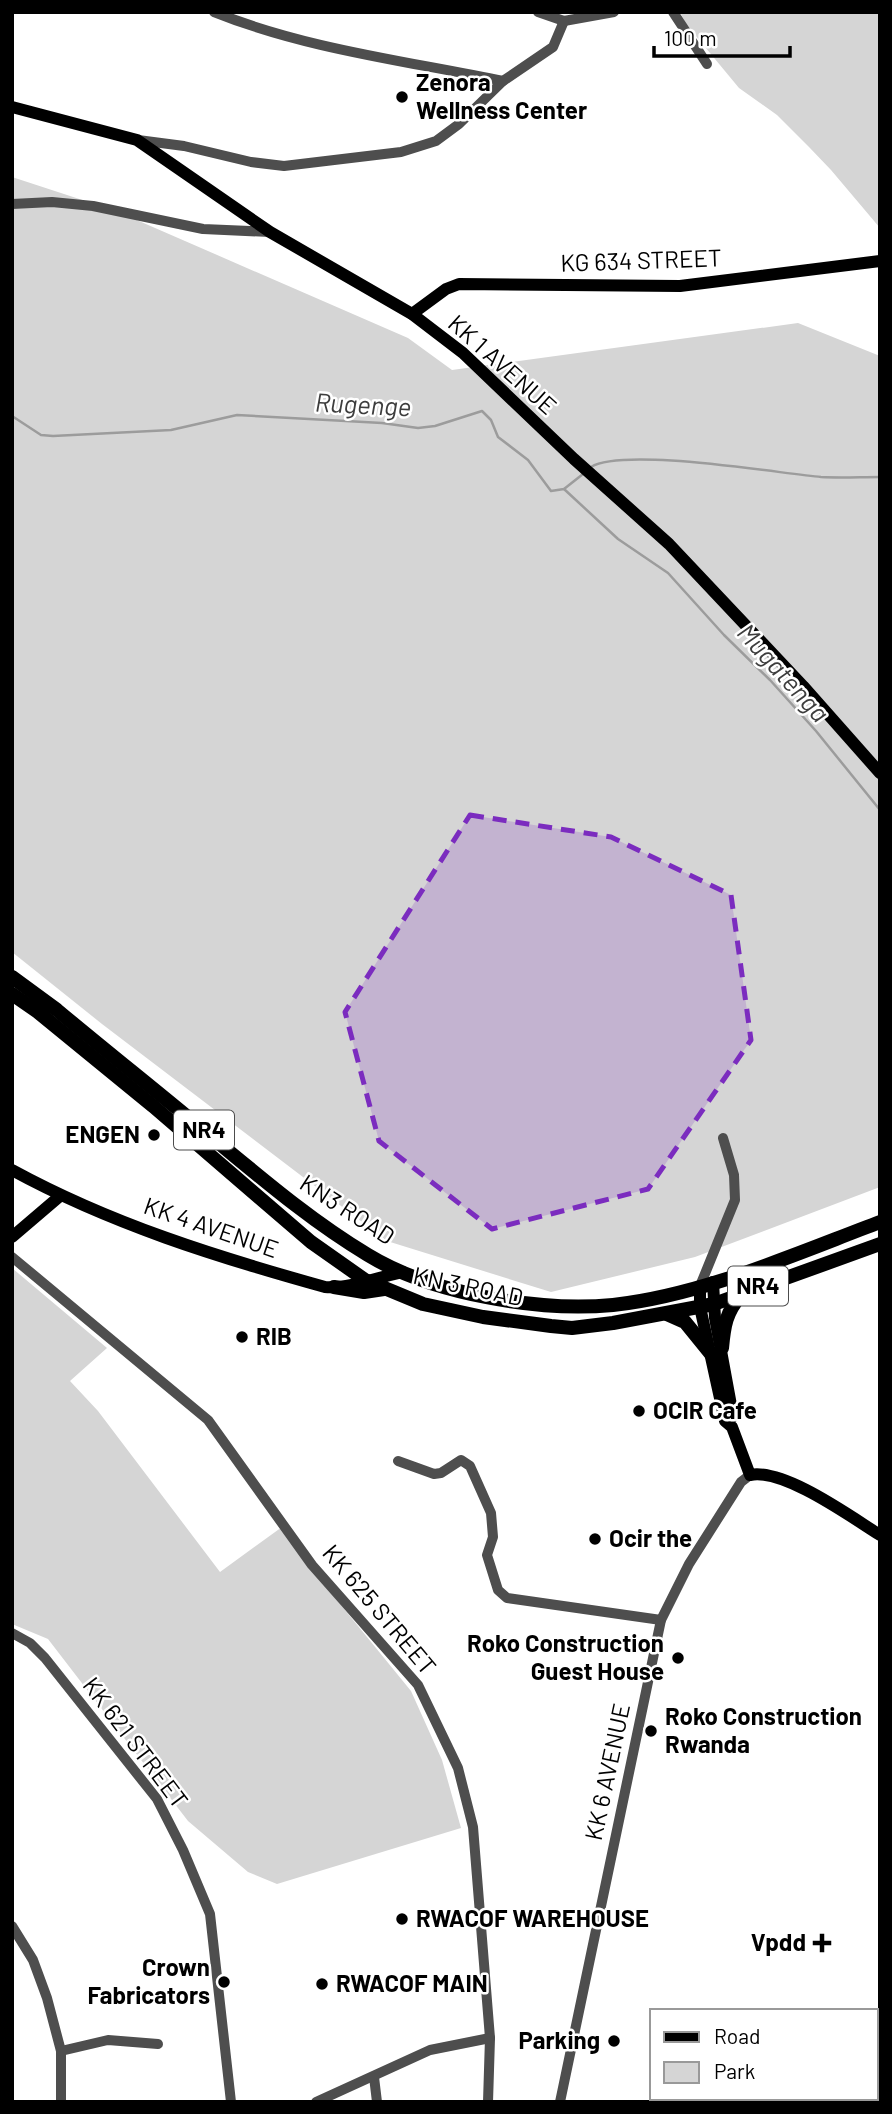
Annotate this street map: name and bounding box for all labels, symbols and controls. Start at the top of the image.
scale bar [654,14,790,58]
text: 100 m [664,25,717,50]
place label: Zenora Wellness Center [416,67,587,124]
marker: Zenora Wellness Center [394,89,410,105]
street label: KG 634 STREET [560,242,722,277]
street label: KK 1 AVENUE [443,308,563,420]
water label: Rugenge [314,385,412,422]
water label: Mugatenga [732,616,836,728]
road number: NR4 [174,1110,234,1149]
place label: ENGEN [65,1119,140,1148]
marker: ENGEN [146,1127,162,1143]
street label: KN3 ROAD [295,1167,401,1250]
street label: KK 4 AVENUE [140,1190,282,1263]
street label: KN 3 ROAD [411,1260,526,1311]
road number: NR4 [728,1266,788,1306]
place label: RIB [256,1321,292,1350]
marker: RIB [234,1329,250,1345]
place label: OCIR Cafe [653,1395,757,1424]
marker: OCIR Cafe [631,1403,647,1419]
place label: Ocir the [609,1523,692,1552]
marker: Ocir the [587,1531,603,1547]
street label: KK 625 STREET [317,1538,443,1680]
place label: Roko Construction Guest House [467,1628,664,1685]
marker: Roko Construction Guest House [670,1650,686,1666]
street label: KK 621 STREET [77,1671,195,1813]
street label: KK 6 AVENUE [578,1701,635,1843]
place label: Roko Construction Rwanda [665,1701,862,1758]
marker: Roko Construction Rwanda [643,1723,659,1739]
place label: RWACOF WAREHOUSE [416,1903,649,1932]
marker: RWACOF WAREHOUSE [394,1911,410,1927]
place label: Vpdd [751,1927,806,1956]
marker: Vpdd [812,1933,832,1953]
place label: Crown Fabricators [88,1952,210,2009]
place label: RWACOF MAIN [336,1968,488,1997]
marker: Crown Fabricators [216,1974,232,1990]
marker: RWACOF MAIN [314,1976,330,1992]
legend [650,2009,878,2100]
text: Road [714,2023,760,2048]
place label: Parking [519,2025,600,2054]
marker: Parking [606,2033,622,2049]
text: Park [714,2058,755,2083]

